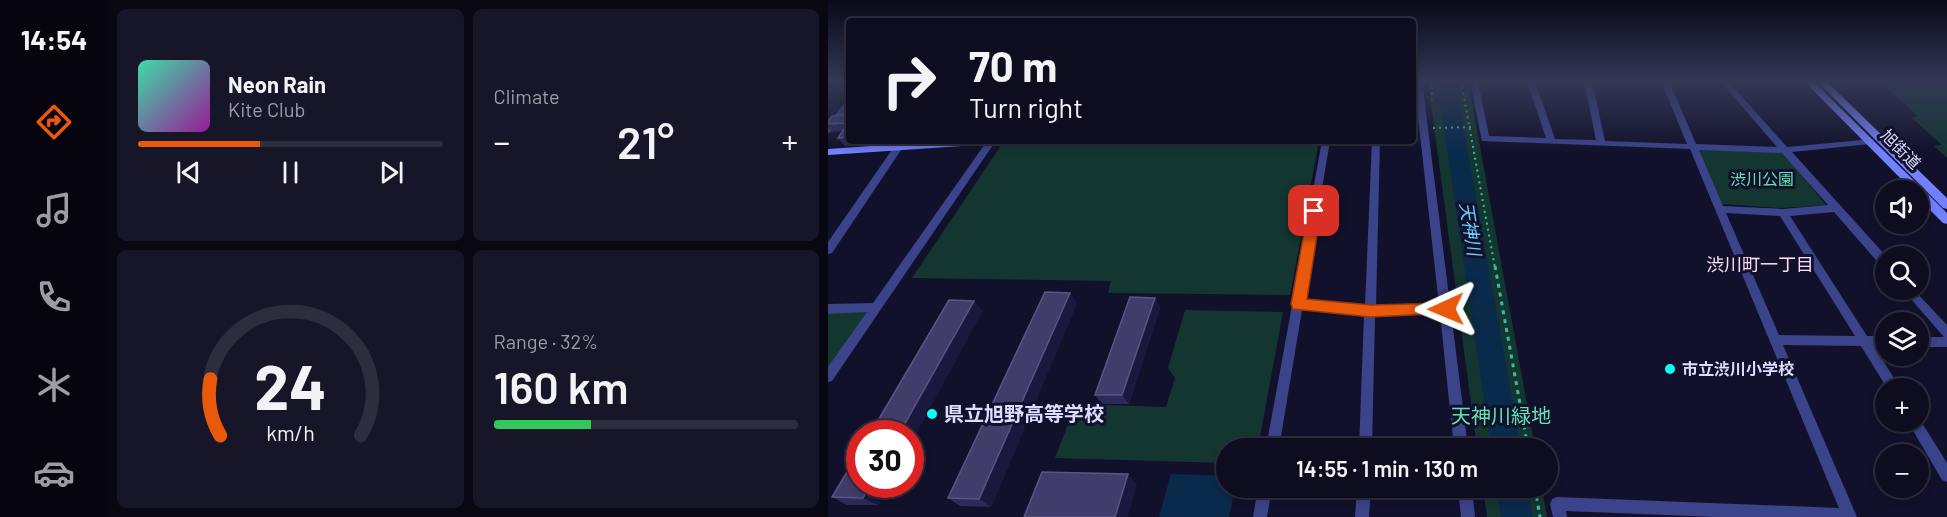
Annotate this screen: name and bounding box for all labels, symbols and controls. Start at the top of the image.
text: 14:54 [21,23,87,55]
text: 70 m [969,40,1057,90]
icon: right [870,42,948,120]
text: Neon Rain [228,71,326,97]
text: Climate [494,84,560,108]
text: Turn right [969,91,1083,123]
text: Kite Club [228,97,305,121]
icon: directions [33,101,75,143]
text: 21° [617,114,674,168]
text: − [494,121,510,161]
text: + [781,121,798,161]
street label: 旭街道 [1878,125,1925,172]
icon: previous [172,156,205,189]
icon: pause [274,156,307,189]
icon: next [375,156,408,189]
park label: 渋川公園 [1730,169,1794,188]
map controls [1875,180,1929,498]
button: sound [1875,180,1929,234]
pin [1288,185,1339,236]
icon: music [33,189,75,231]
icon: arrive [1297,194,1330,227]
water label: 天神川 [1456,200,1486,259]
button: search [1875,246,1929,300]
district label: 渋川町一丁目 [1706,253,1814,275]
icon: phone [33,276,75,318]
position arrow [1414,277,1478,341]
button: layers [1875,312,1929,366]
text: Range · 32% [494,329,598,353]
text: 24 [254,348,327,422]
text: 160 km [494,359,629,413]
place label: 市立渋川小学校 [1682,359,1794,378]
marker: 市立渋川小学校 [1663,362,1677,376]
icon: climate [33,364,75,406]
button: + [1875,378,1929,432]
place label: 県立旭野高等学校 [944,401,1104,425]
park label: 天神川緑地 [1451,403,1551,427]
marker: 県立旭野高等学校 [925,407,939,421]
text: km/h [266,420,315,445]
speed limit sign: 30 [846,420,924,498]
button: − [1875,444,1929,498]
icon: car [33,452,75,494]
text: 14:55 · 1 min · 130 m [1296,455,1478,481]

